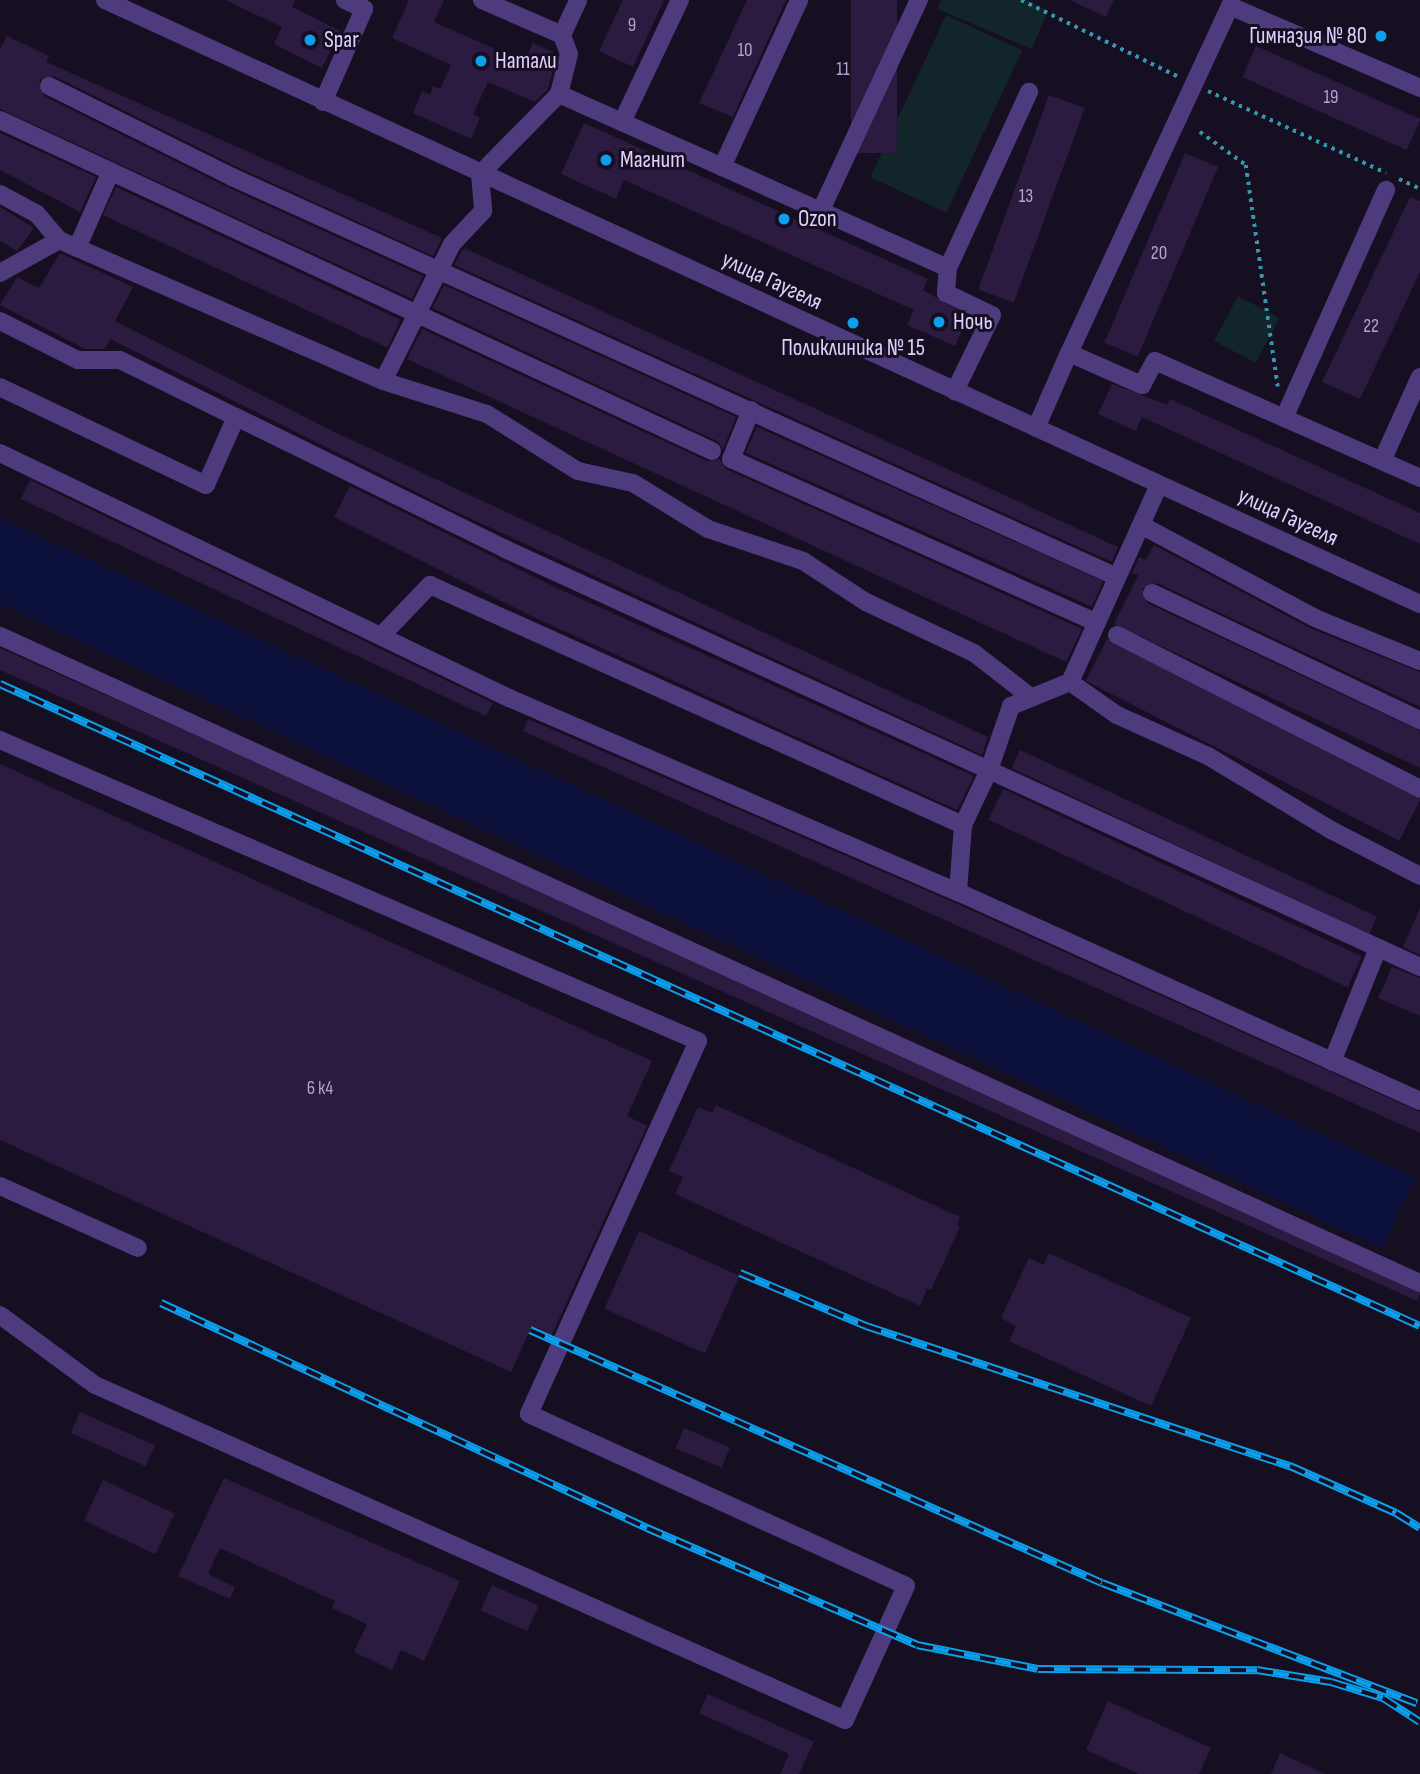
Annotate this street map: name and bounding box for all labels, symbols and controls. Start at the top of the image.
house number: 9 [628,15,636,37]
place label: Гимназия № 80 [1249,22,1367,50]
place label: Spar [324,26,359,54]
marker: Гимназия № 80 [1373,28,1389,44]
marker: Spar [302,32,318,48]
house number: 10 [737,40,753,62]
place label: Натали [495,47,557,75]
marker: Натали [473,53,489,69]
house number: 11 [836,59,850,81]
house number: 19 [1323,87,1339,109]
place label: Магнит [620,146,685,174]
marker: Магнит [598,152,614,168]
house number: 13 [1019,186,1033,208]
place label: Ozon [798,205,837,233]
marker: Ozon [776,211,792,227]
house number: 20 [1151,243,1167,265]
street label: улица Гаугеля [717,246,827,316]
place label: Ночь [953,308,993,336]
marker: Ночь [931,314,947,330]
marker: Поликлиника № 15 [845,315,861,331]
house number: 22 [1363,316,1379,338]
place label: Поликлиника № 15 [781,334,925,362]
street label: улица Гаугеля [1233,482,1343,552]
house number: 6 к4 [307,1078,333,1100]

